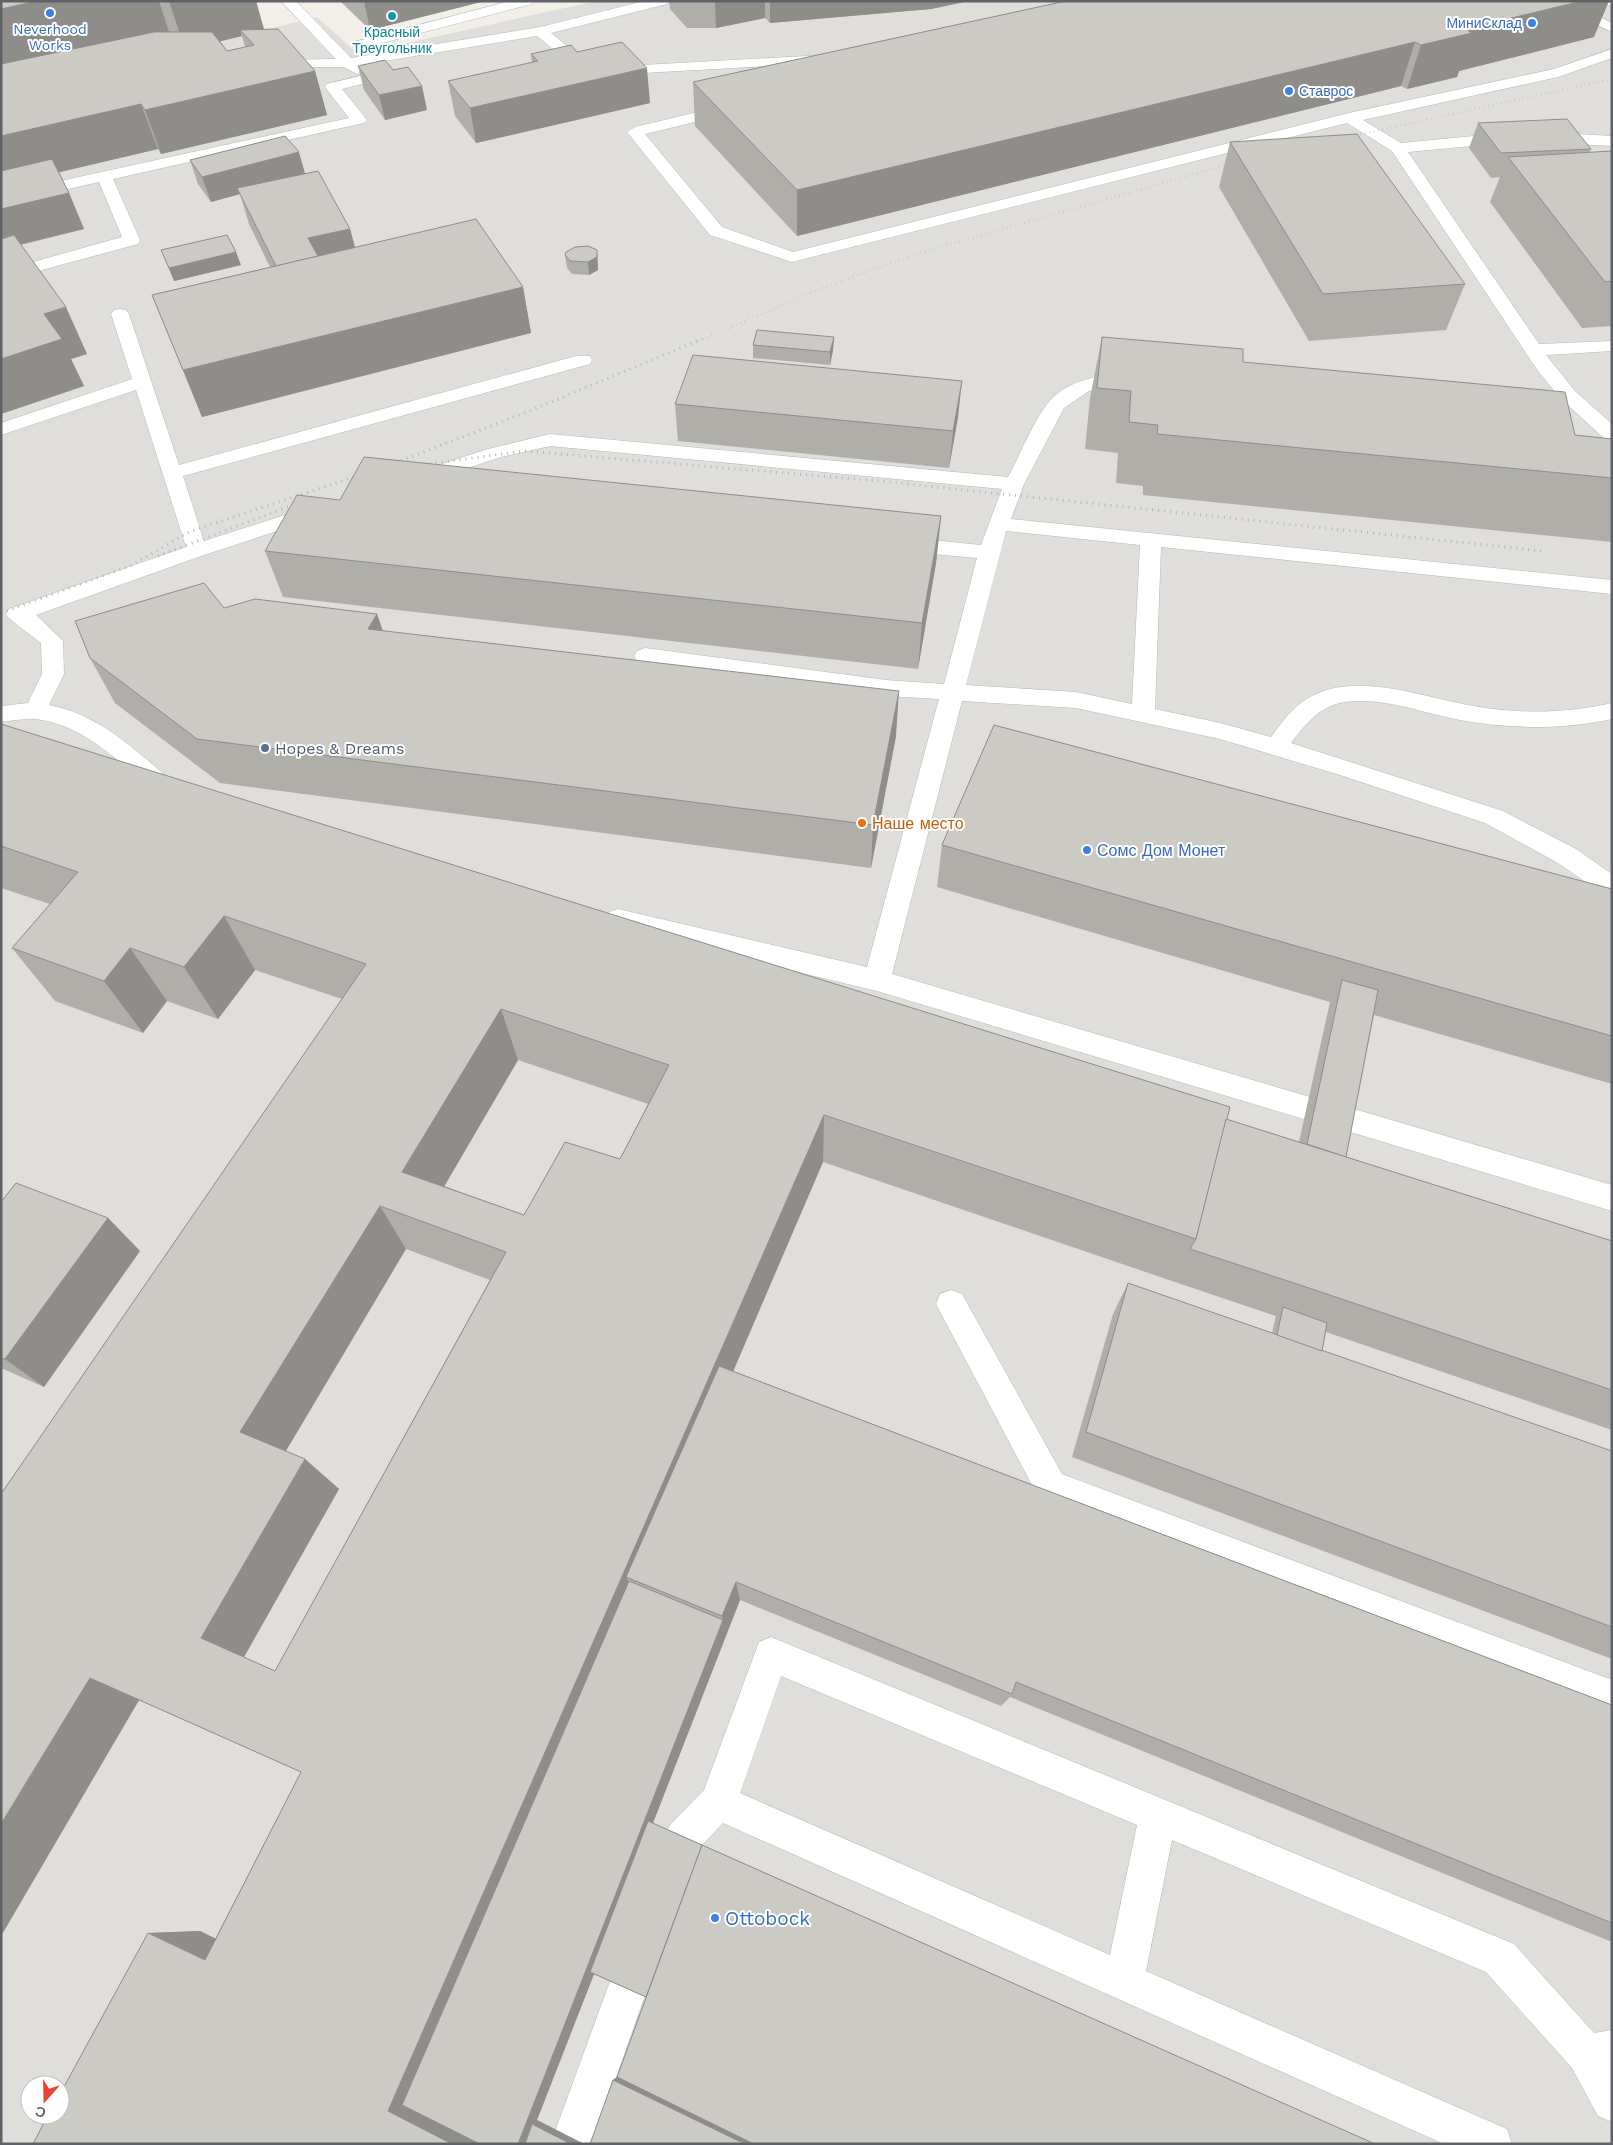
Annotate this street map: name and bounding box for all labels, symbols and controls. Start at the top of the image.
marker: Neverhood Works [44,7,56,19]
marker: Красный Треугольник [386,10,398,22]
place label: МиниСклад [1446,15,1522,31]
marker: МиниСклад [1526,17,1538,29]
place label: Neverhood Works [13,21,87,53]
place label: Красный Треугольник [352,24,433,56]
place label: Ставрос [1299,83,1353,99]
marker: Ставрос [1283,85,1295,97]
place label: Hopes & Dreams [275,739,405,758]
marker: Hopes & Dreams [259,742,271,754]
place label: Наше место [872,814,964,833]
marker: Наше место [856,817,868,829]
place label: Сомс Дом Монет [1097,841,1226,860]
marker: Сомс Дом Монет [1081,844,1093,856]
place label: Ottobock [725,1907,810,1930]
marker: Ottobock [709,1912,721,1924]
north arrow [20,2075,70,2125]
text: С [33,2103,48,2121]

